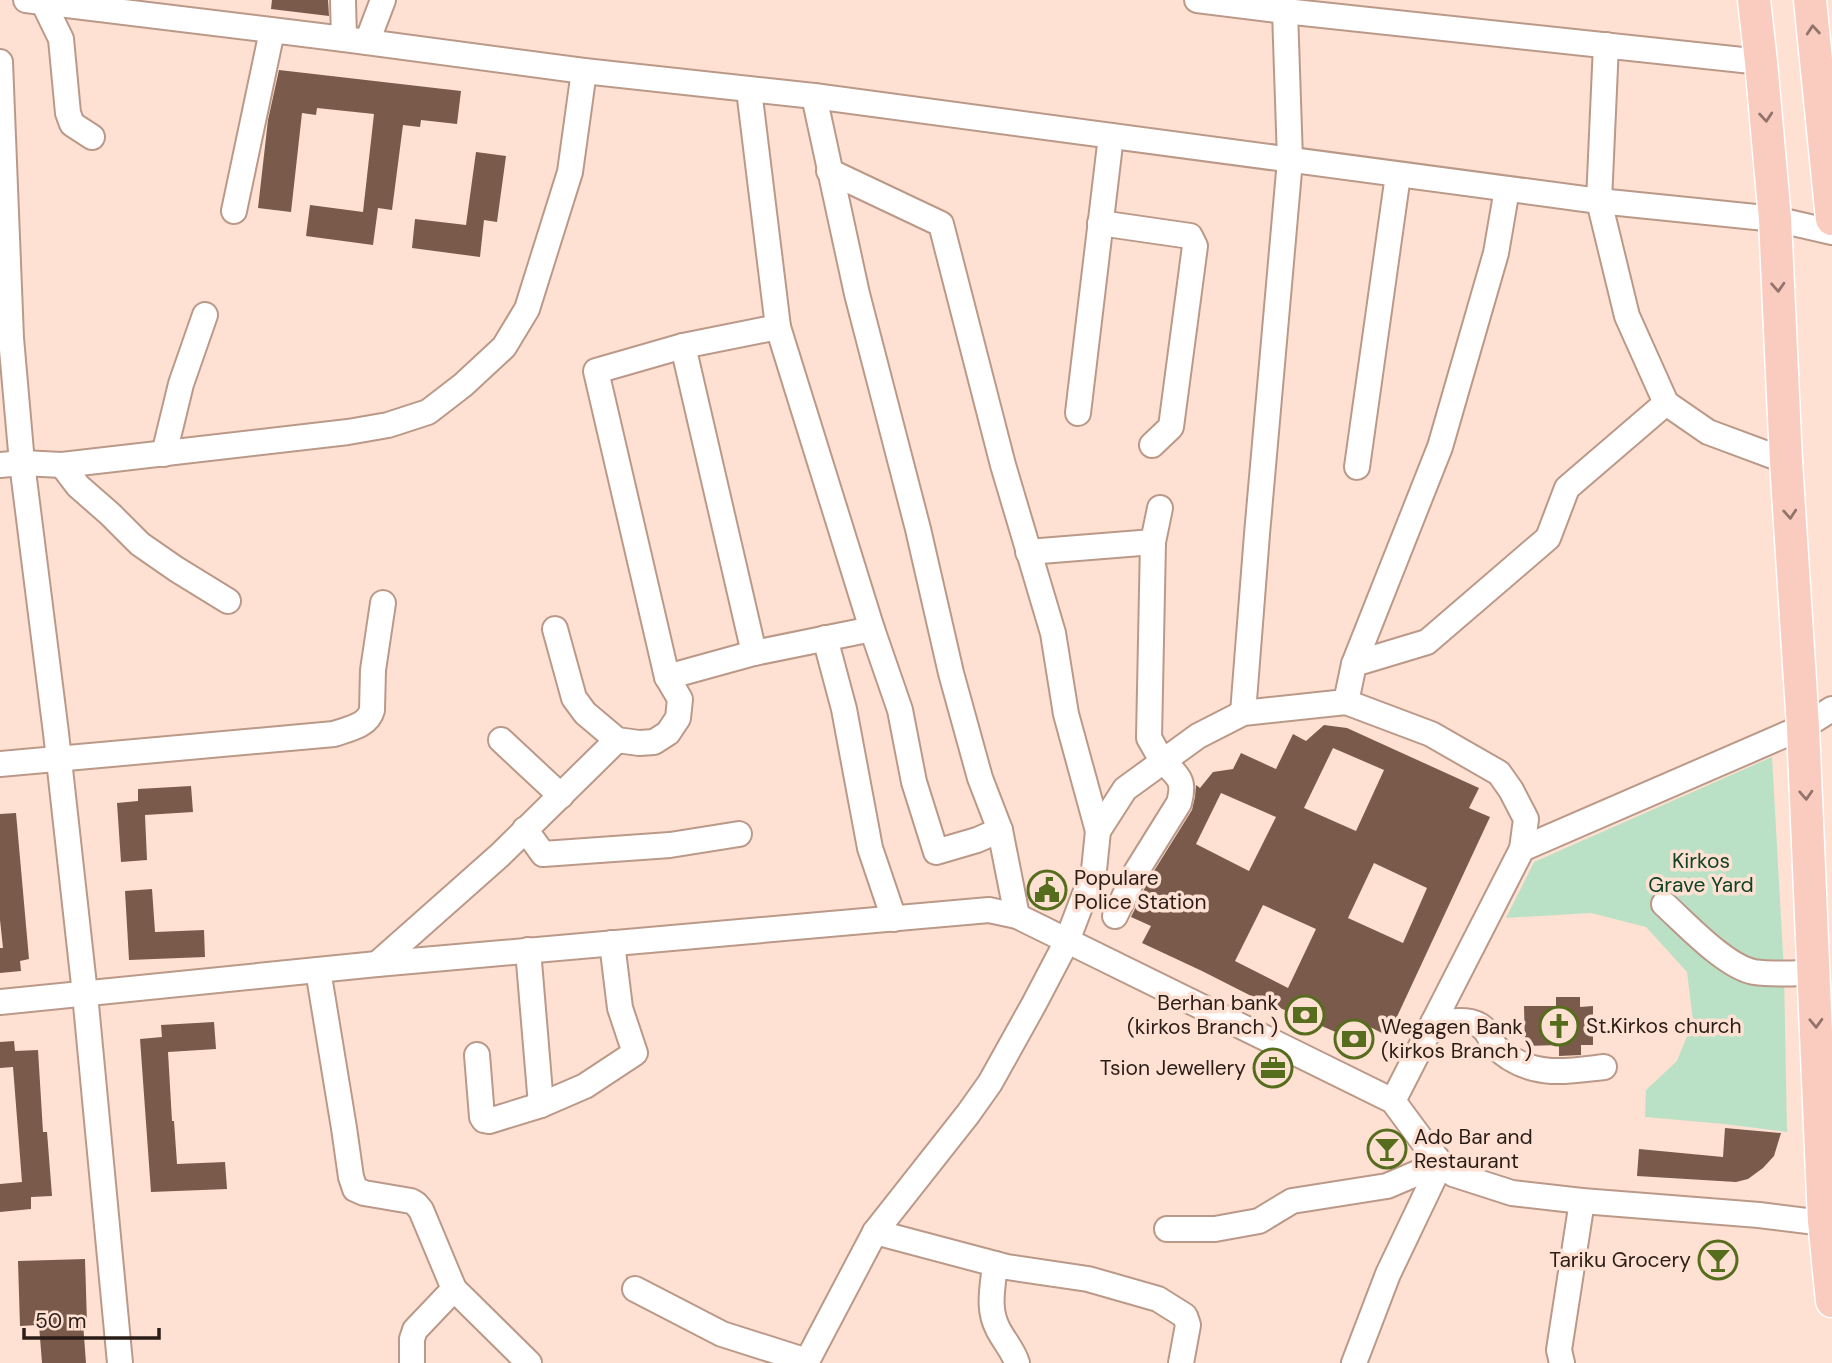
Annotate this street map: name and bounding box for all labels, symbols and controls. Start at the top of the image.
one-way arrow [1806,24,1821,35]
one-way arrow [1758,111,1773,122]
one-way arrow [1770,282,1785,293]
one-way arrow [1782,509,1797,520]
one-way arrow [1799,790,1814,801]
park label: Kirkos Grave Yard [1648,847,1754,899]
place label: Populare Police Station [1074,864,1207,916]
public building icon: Populare Police Station [1026,869,1068,911]
place label: Berhan bank (kirkos Branch ) [1127,989,1278,1041]
bank icon: Berhan bank (kirkos Branch ) [1284,994,1326,1036]
church icon: St.Kirkos church [1538,1005,1580,1047]
place label: St.Kirkos church [1586,1012,1742,1040]
place label: Wegagen Bank (kirkos Branch ) [1381,1013,1532,1065]
one-way arrow [1809,1017,1824,1028]
bank icon: Wegagen Bank (kirkos Branch ) [1333,1018,1375,1060]
office icon: Tsion Jewellery [1252,1047,1294,1089]
place label: Tsion Jewellery [1100,1054,1246,1082]
place label: Ado Bar and Restaurant [1414,1123,1533,1175]
bar icon: Ado Bar and Restaurant [1366,1128,1408,1170]
bar icon: Tariku Grocery [1697,1239,1739,1281]
place label: Tariku Grocery [1549,1246,1691,1274]
scale bar [24,1296,159,1340]
text: 50 m [35,1307,86,1335]

